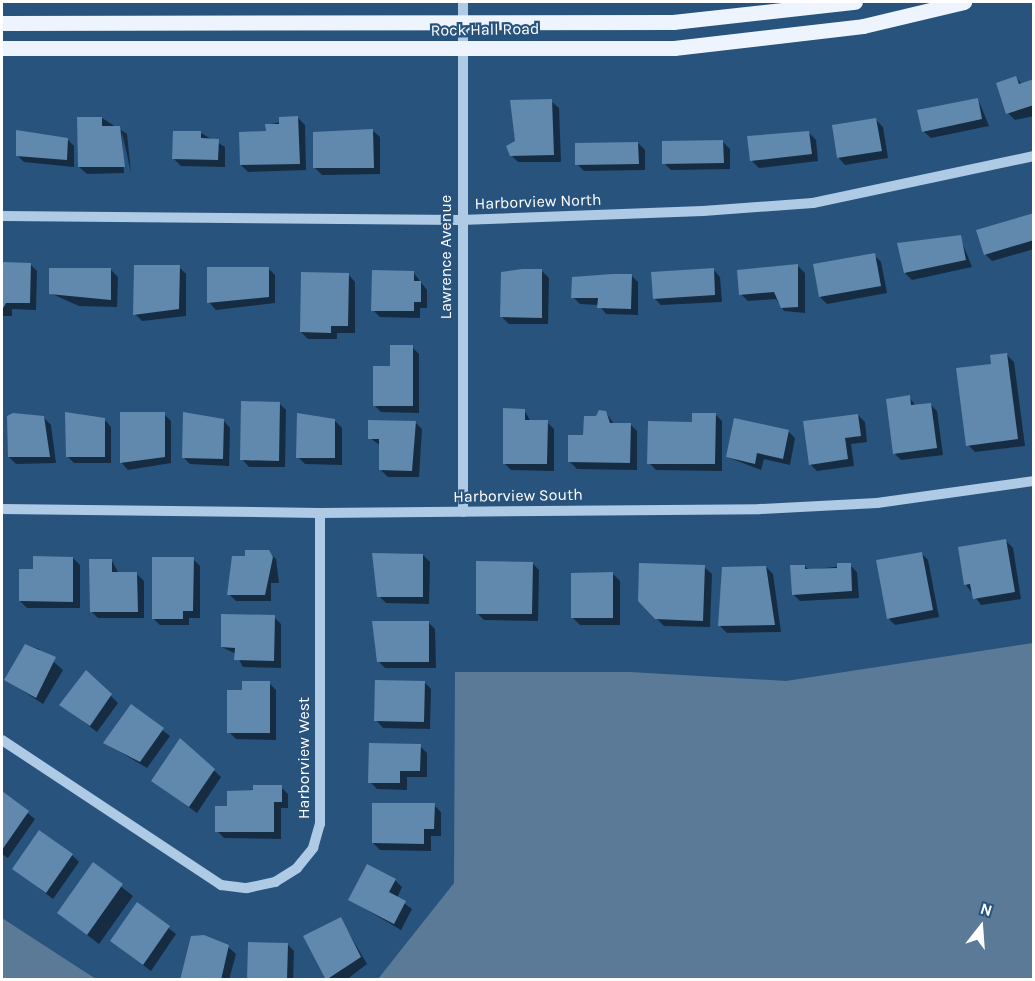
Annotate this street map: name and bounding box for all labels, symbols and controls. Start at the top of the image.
street label: Rock Hall Road [430,19,540,41]
street label: Harborview North [474,190,602,214]
street label: Lawrence Avenue [436,195,456,319]
street label: Harborview South [453,485,583,507]
street label: Harborview West [294,697,314,819]
north arrow [951,897,1011,957]
text: N [978,899,995,920]

